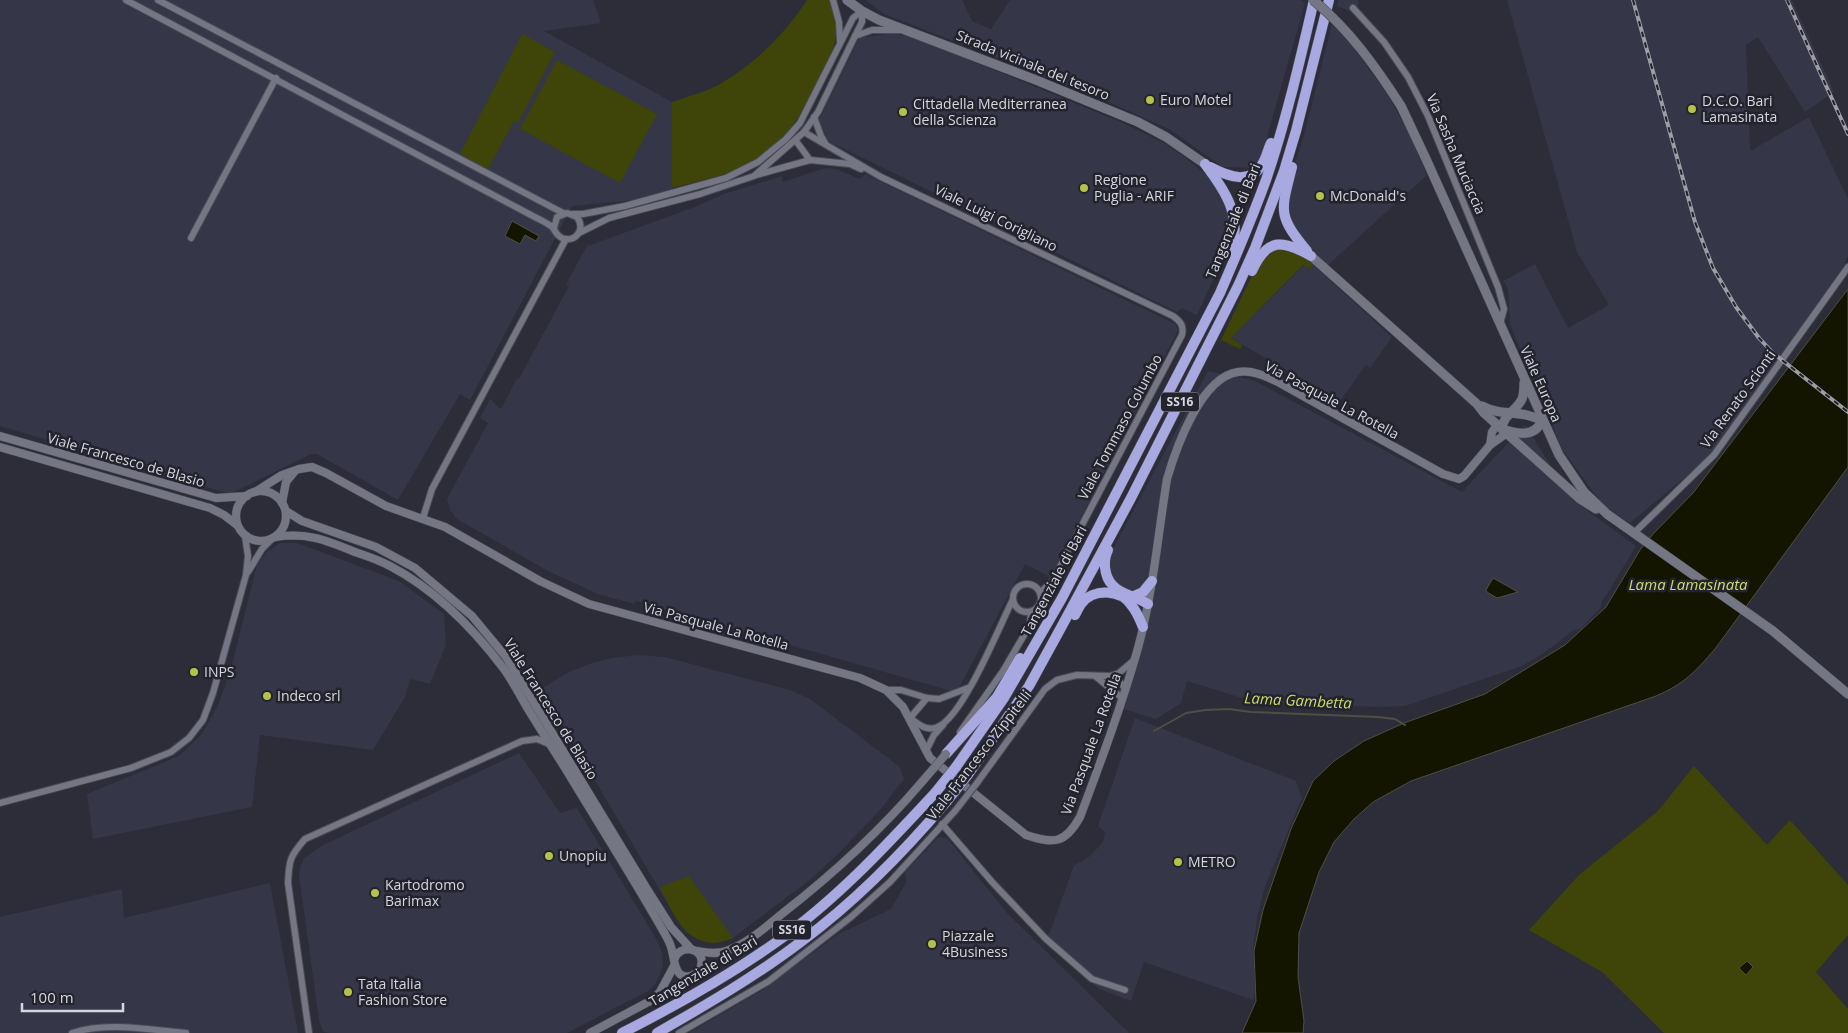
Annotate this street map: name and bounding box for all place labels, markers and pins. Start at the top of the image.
place label: Euro Motel [1160,90,1232,109]
place label: D.C.O. Bari Lamasinata [1702,91,1777,126]
place label: Cittadella Mediterranea della Scienza [913,94,1067,129]
marker: Euro Motel [1144,94,1156,106]
marker: D.C.O. Bari Lamasinata [1686,103,1698,115]
marker: Cittadella Mediterranea della Scienza [897,106,909,118]
place label: Regione Puglia - ARIF [1094,170,1174,205]
marker: Regione Puglia - ARIF [1078,182,1090,194]
place label: McDonald's [1330,186,1406,205]
marker: McDonald's [1314,190,1326,202]
place label: INPS [204,662,235,681]
marker: INPS [188,666,200,678]
place label: Indeco srl [277,686,341,705]
marker: Indeco srl [261,690,273,702]
place label: Unopiu [559,846,607,865]
marker: Unopiu [543,850,555,862]
place label: METRO [1188,852,1236,871]
marker: METRO [1172,856,1184,868]
place label: Kartodromo Barimax [385,875,465,910]
marker: Kartodromo Barimax [369,887,381,899]
place label: Piazzale 4Business [942,926,1008,961]
marker: Piazzale 4Business [926,938,938,950]
place label: Tata Italia Fashion Store [358,974,447,1009]
marker: Tata Italia Fashion Store [342,986,354,998]

